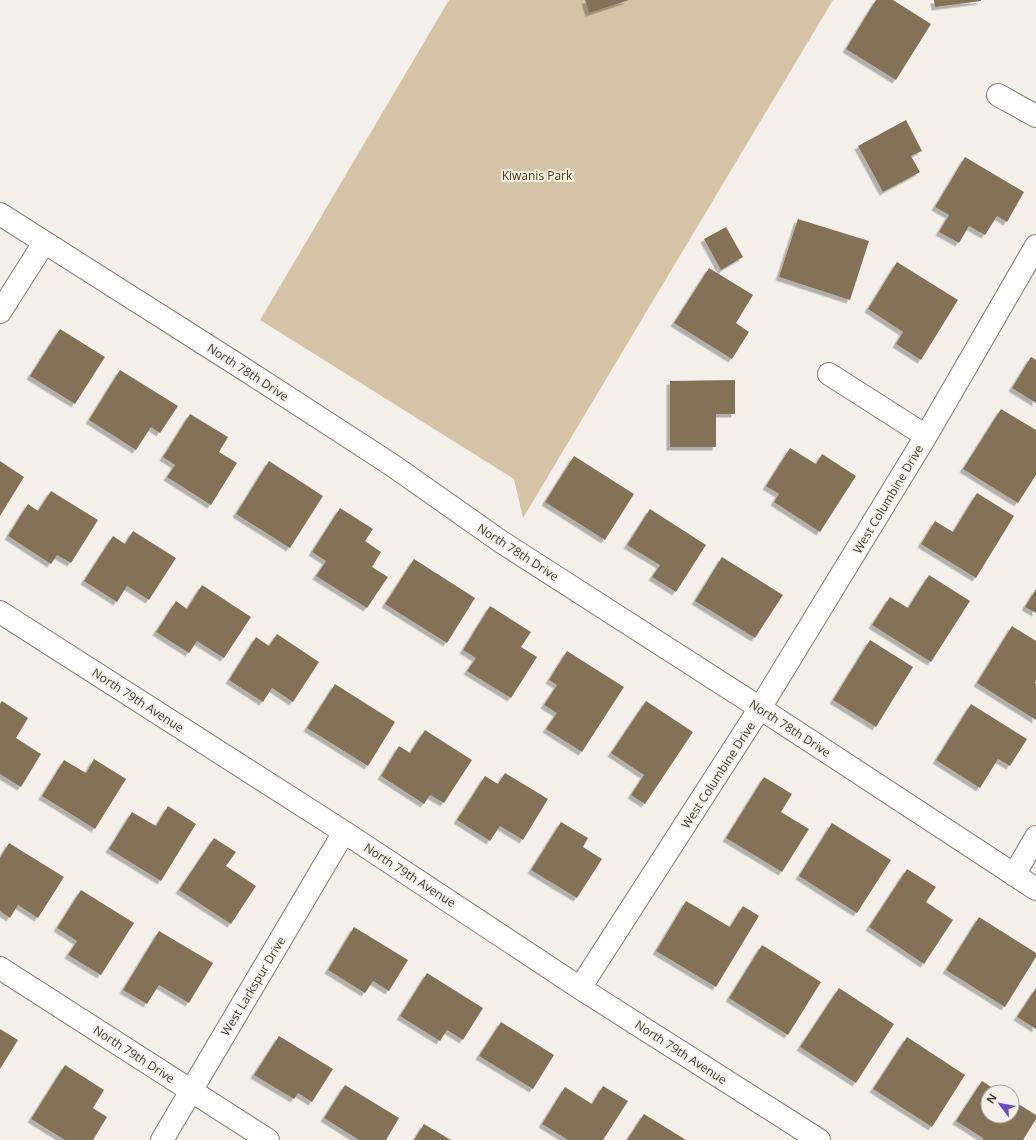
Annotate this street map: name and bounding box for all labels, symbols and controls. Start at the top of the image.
park label: Kiwanis Park [502,167,573,184]
street label: North 78th Drive [204,339,292,405]
street label: West Columbine Drive [849,441,927,557]
street label: North 78th Drive [474,519,562,585]
street label: North 79th Avenue [89,664,187,736]
street label: North 78th Drive [746,695,834,761]
street label: West Columbine Drive [677,718,759,832]
street label: North 79th Avenue [361,839,459,911]
street label: West Larkspur Drive [217,933,289,1039]
street label: North 79th Avenue [632,1016,730,1088]
street label: North 79th Drive [90,1021,178,1087]
north arrow [980,1084,1020,1124]
text: N [982,1091,1000,1106]

